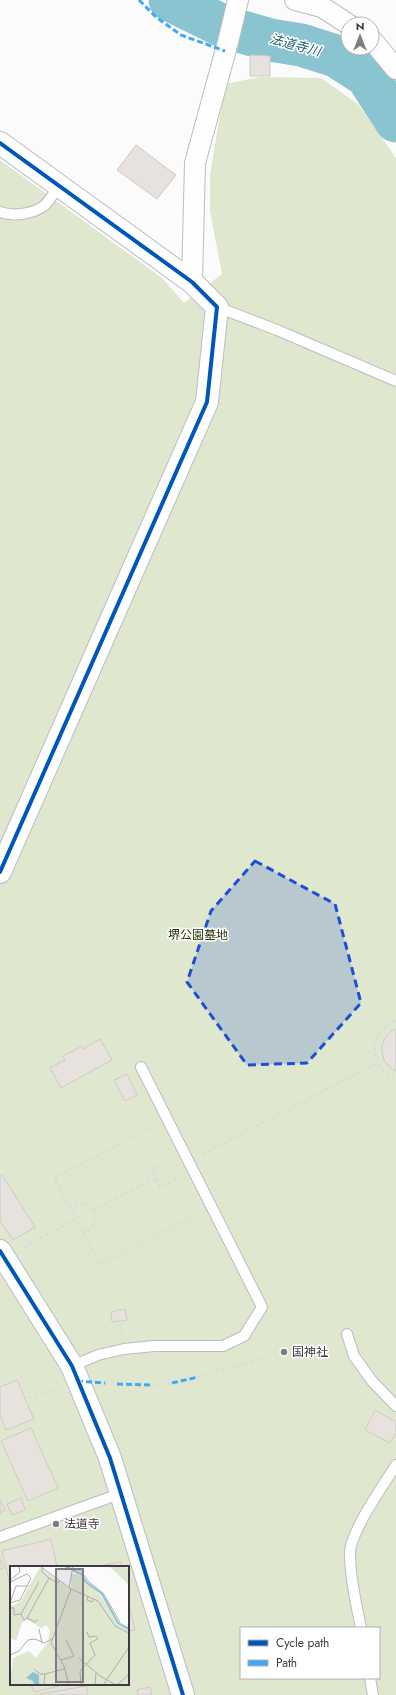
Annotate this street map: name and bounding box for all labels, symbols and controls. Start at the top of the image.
north arrow [340,16,380,56]
text: N [356,18,364,34]
water label: 法道寺川 [267,29,324,61]
park label: 堺公園墓地 [168,926,228,944]
place label: 国神社 [292,1343,328,1361]
marker: 国神社 [279,1347,289,1357]
place label: 法道寺 [64,1515,100,1533]
marker: 法道寺 [51,1519,61,1529]
inset map [10,1566,129,1685]
legend [240,1627,380,1679]
text: Cycle path [276,1634,329,1652]
text: Path [276,1654,297,1672]

